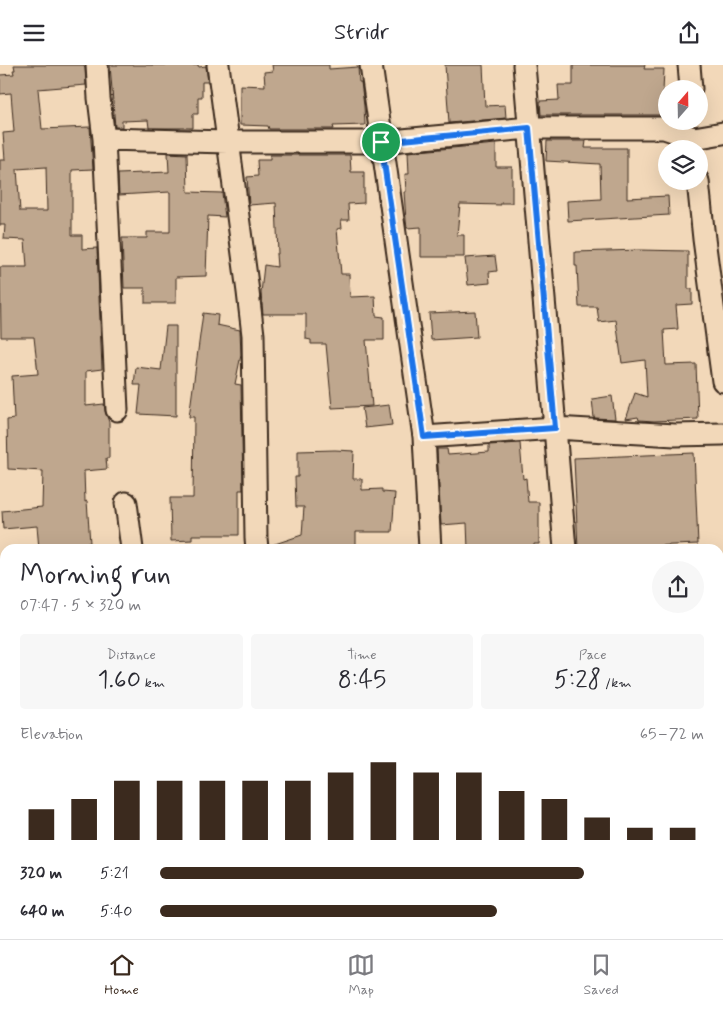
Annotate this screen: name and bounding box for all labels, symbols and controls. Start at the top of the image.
icon: menu [20,19,48,47]
text: Stridr [334,19,389,47]
icon: share [675,19,703,47]
north arrow [658,80,708,130]
map controls [658,80,708,190]
pin [360,121,402,163]
icon: arrive [367,128,395,156]
button: layers [658,140,708,190]
text: Morning run [20,557,171,594]
button: share [652,561,704,613]
text: 07:47 · 5 × 320 m [20,595,141,616]
text: Distance [107,646,156,664]
text: Time [347,646,377,664]
text: Pace [579,646,607,664]
text: 1.60 [97,664,141,697]
text: 8:45 [338,664,386,697]
text: 5:28 [554,664,601,697]
text: km [141,674,165,692]
text: /km [601,674,632,692]
text: Elevation [20,724,83,745]
text: 65–72 m [640,724,704,745]
text: 320 m [20,863,62,884]
text: 5:21 [100,863,129,884]
text: 640 m [20,901,65,922]
text: 5:40 [100,901,132,922]
tab: Home [104,951,139,999]
tab: Map [347,951,375,999]
tab: Saved [583,951,619,999]

